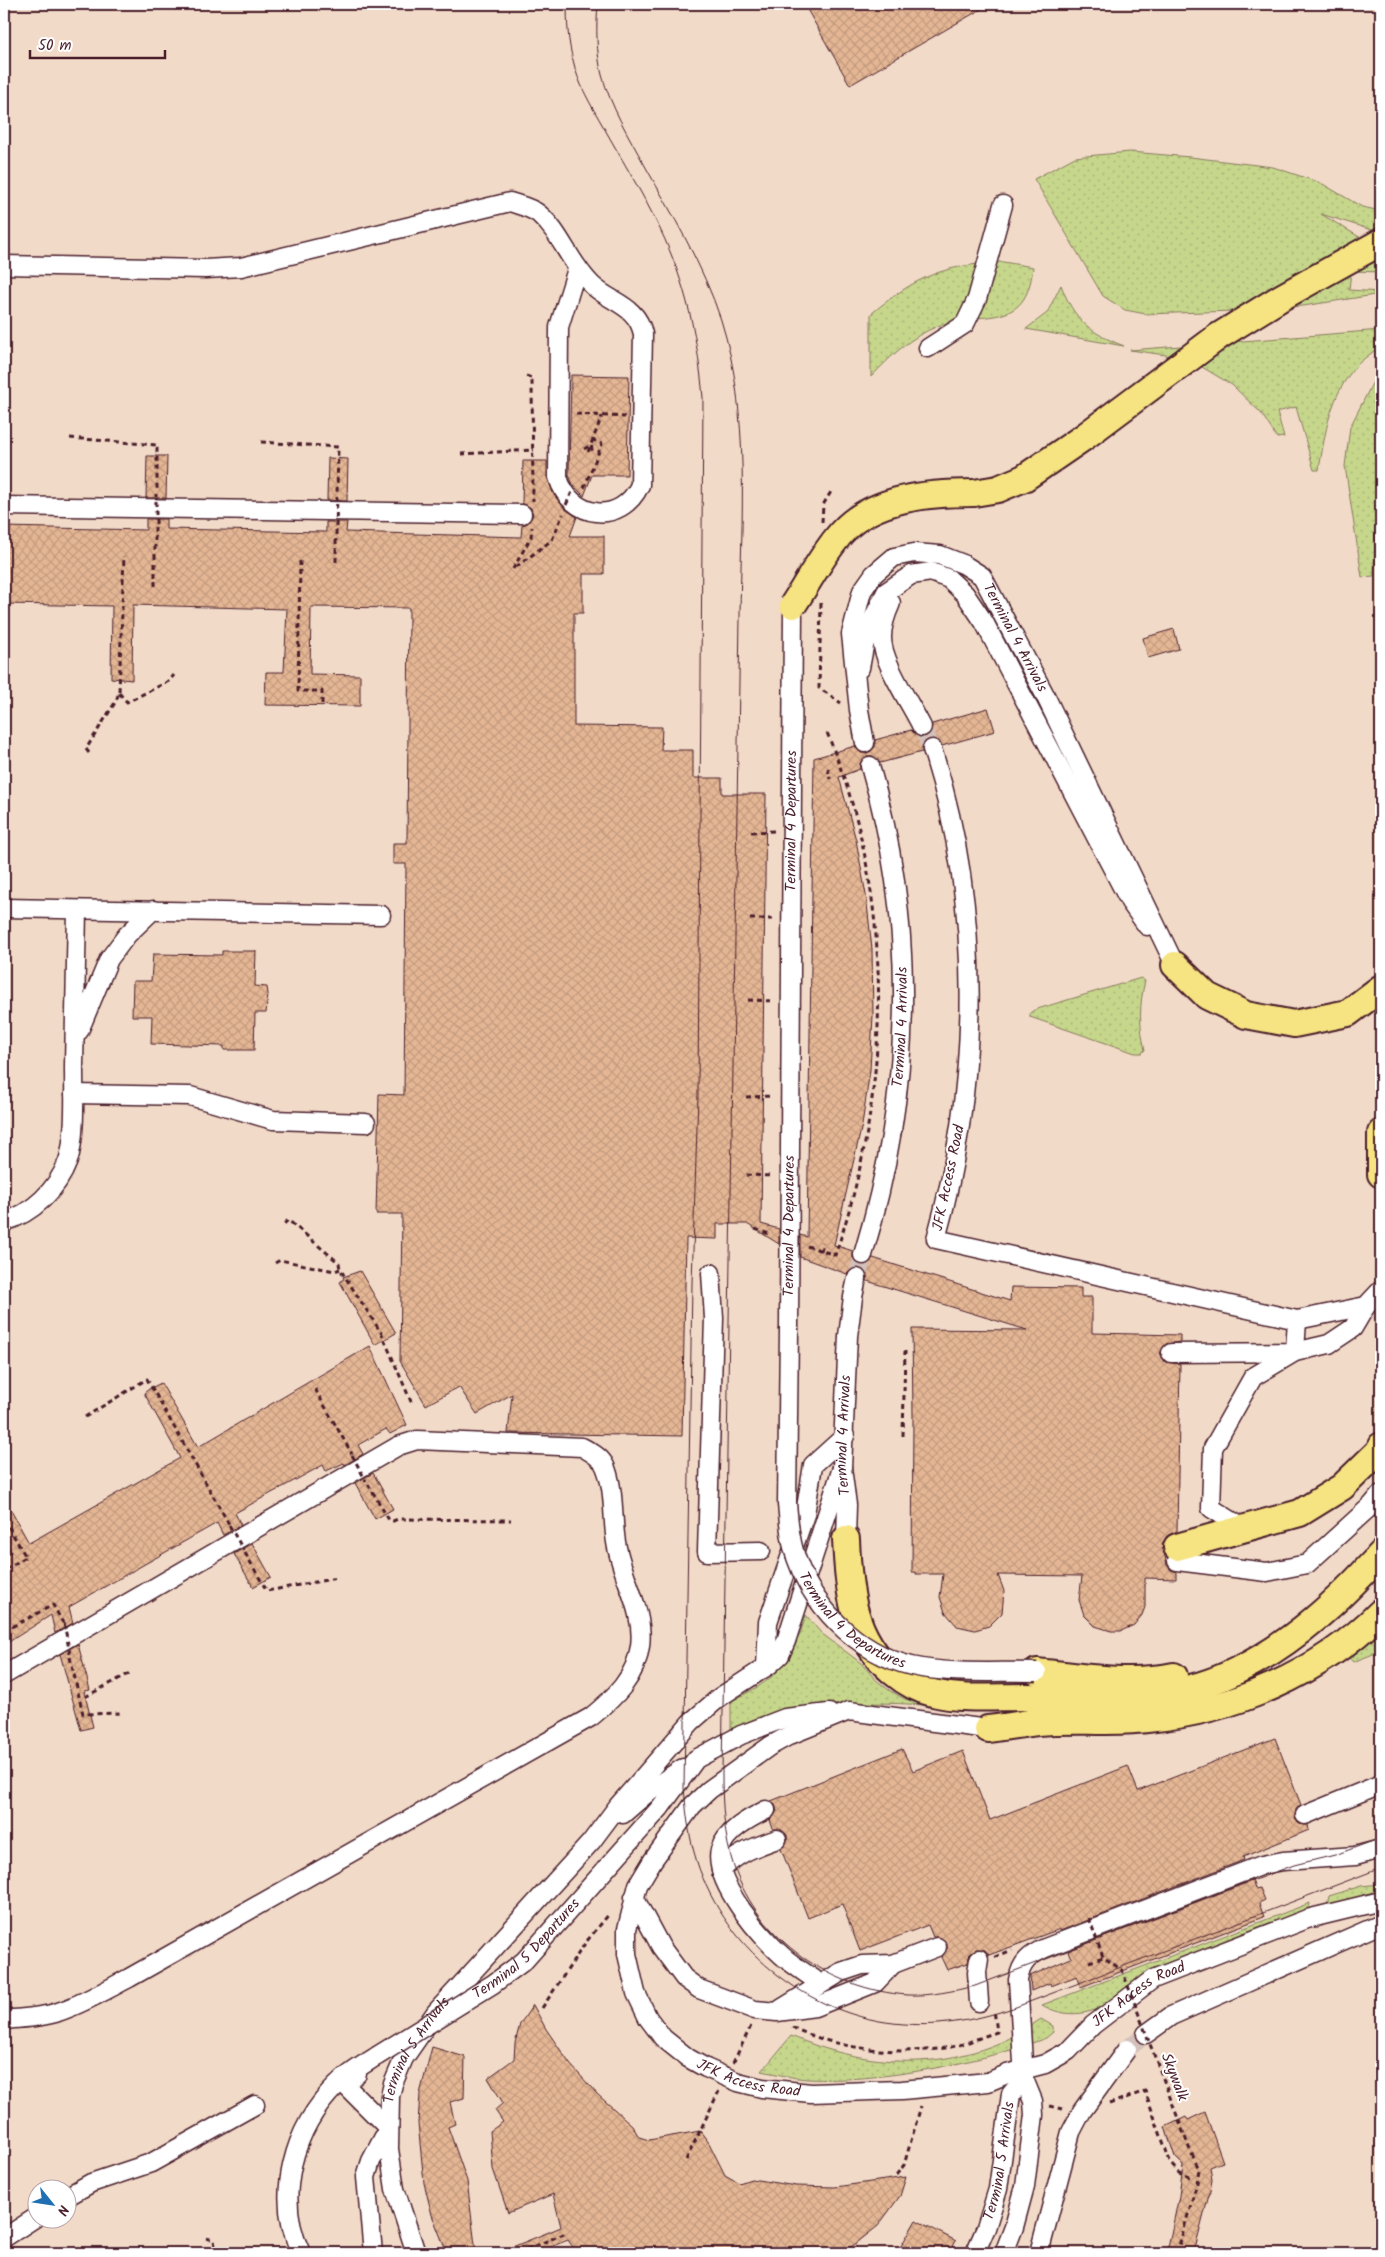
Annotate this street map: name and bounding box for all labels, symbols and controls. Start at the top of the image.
scale bar [30,28,165,60]
text: 50 m [38,34,72,58]
street label: Terminal 4 Arrivals [976,579,1054,697]
street label: Terminal 4 Departures [779,750,804,892]
street label: Terminal 4 Arrivals [886,966,915,1088]
street label: JFK Access Road [926,1122,972,1233]
street label: Terminal 4 Departures [777,1155,802,1297]
street label: Terminal 4 Arrivals [830,1374,858,1497]
street label: Terminal 4 Departures [792,1568,909,1676]
street label: Terminal 5 Departures [468,1893,587,2006]
street label: JFK Access Road [1087,1955,1189,2034]
street label: Terminal 5 Arrivals [378,1991,457,2103]
street label: Skywalk [1154,2049,1194,2105]
street label: JFK Access Road [692,2053,802,2104]
street label: Terminal 5 Arrivals [977,2100,1022,2223]
north arrow [28,2180,78,2230]
text: N [51,2201,74,2219]

